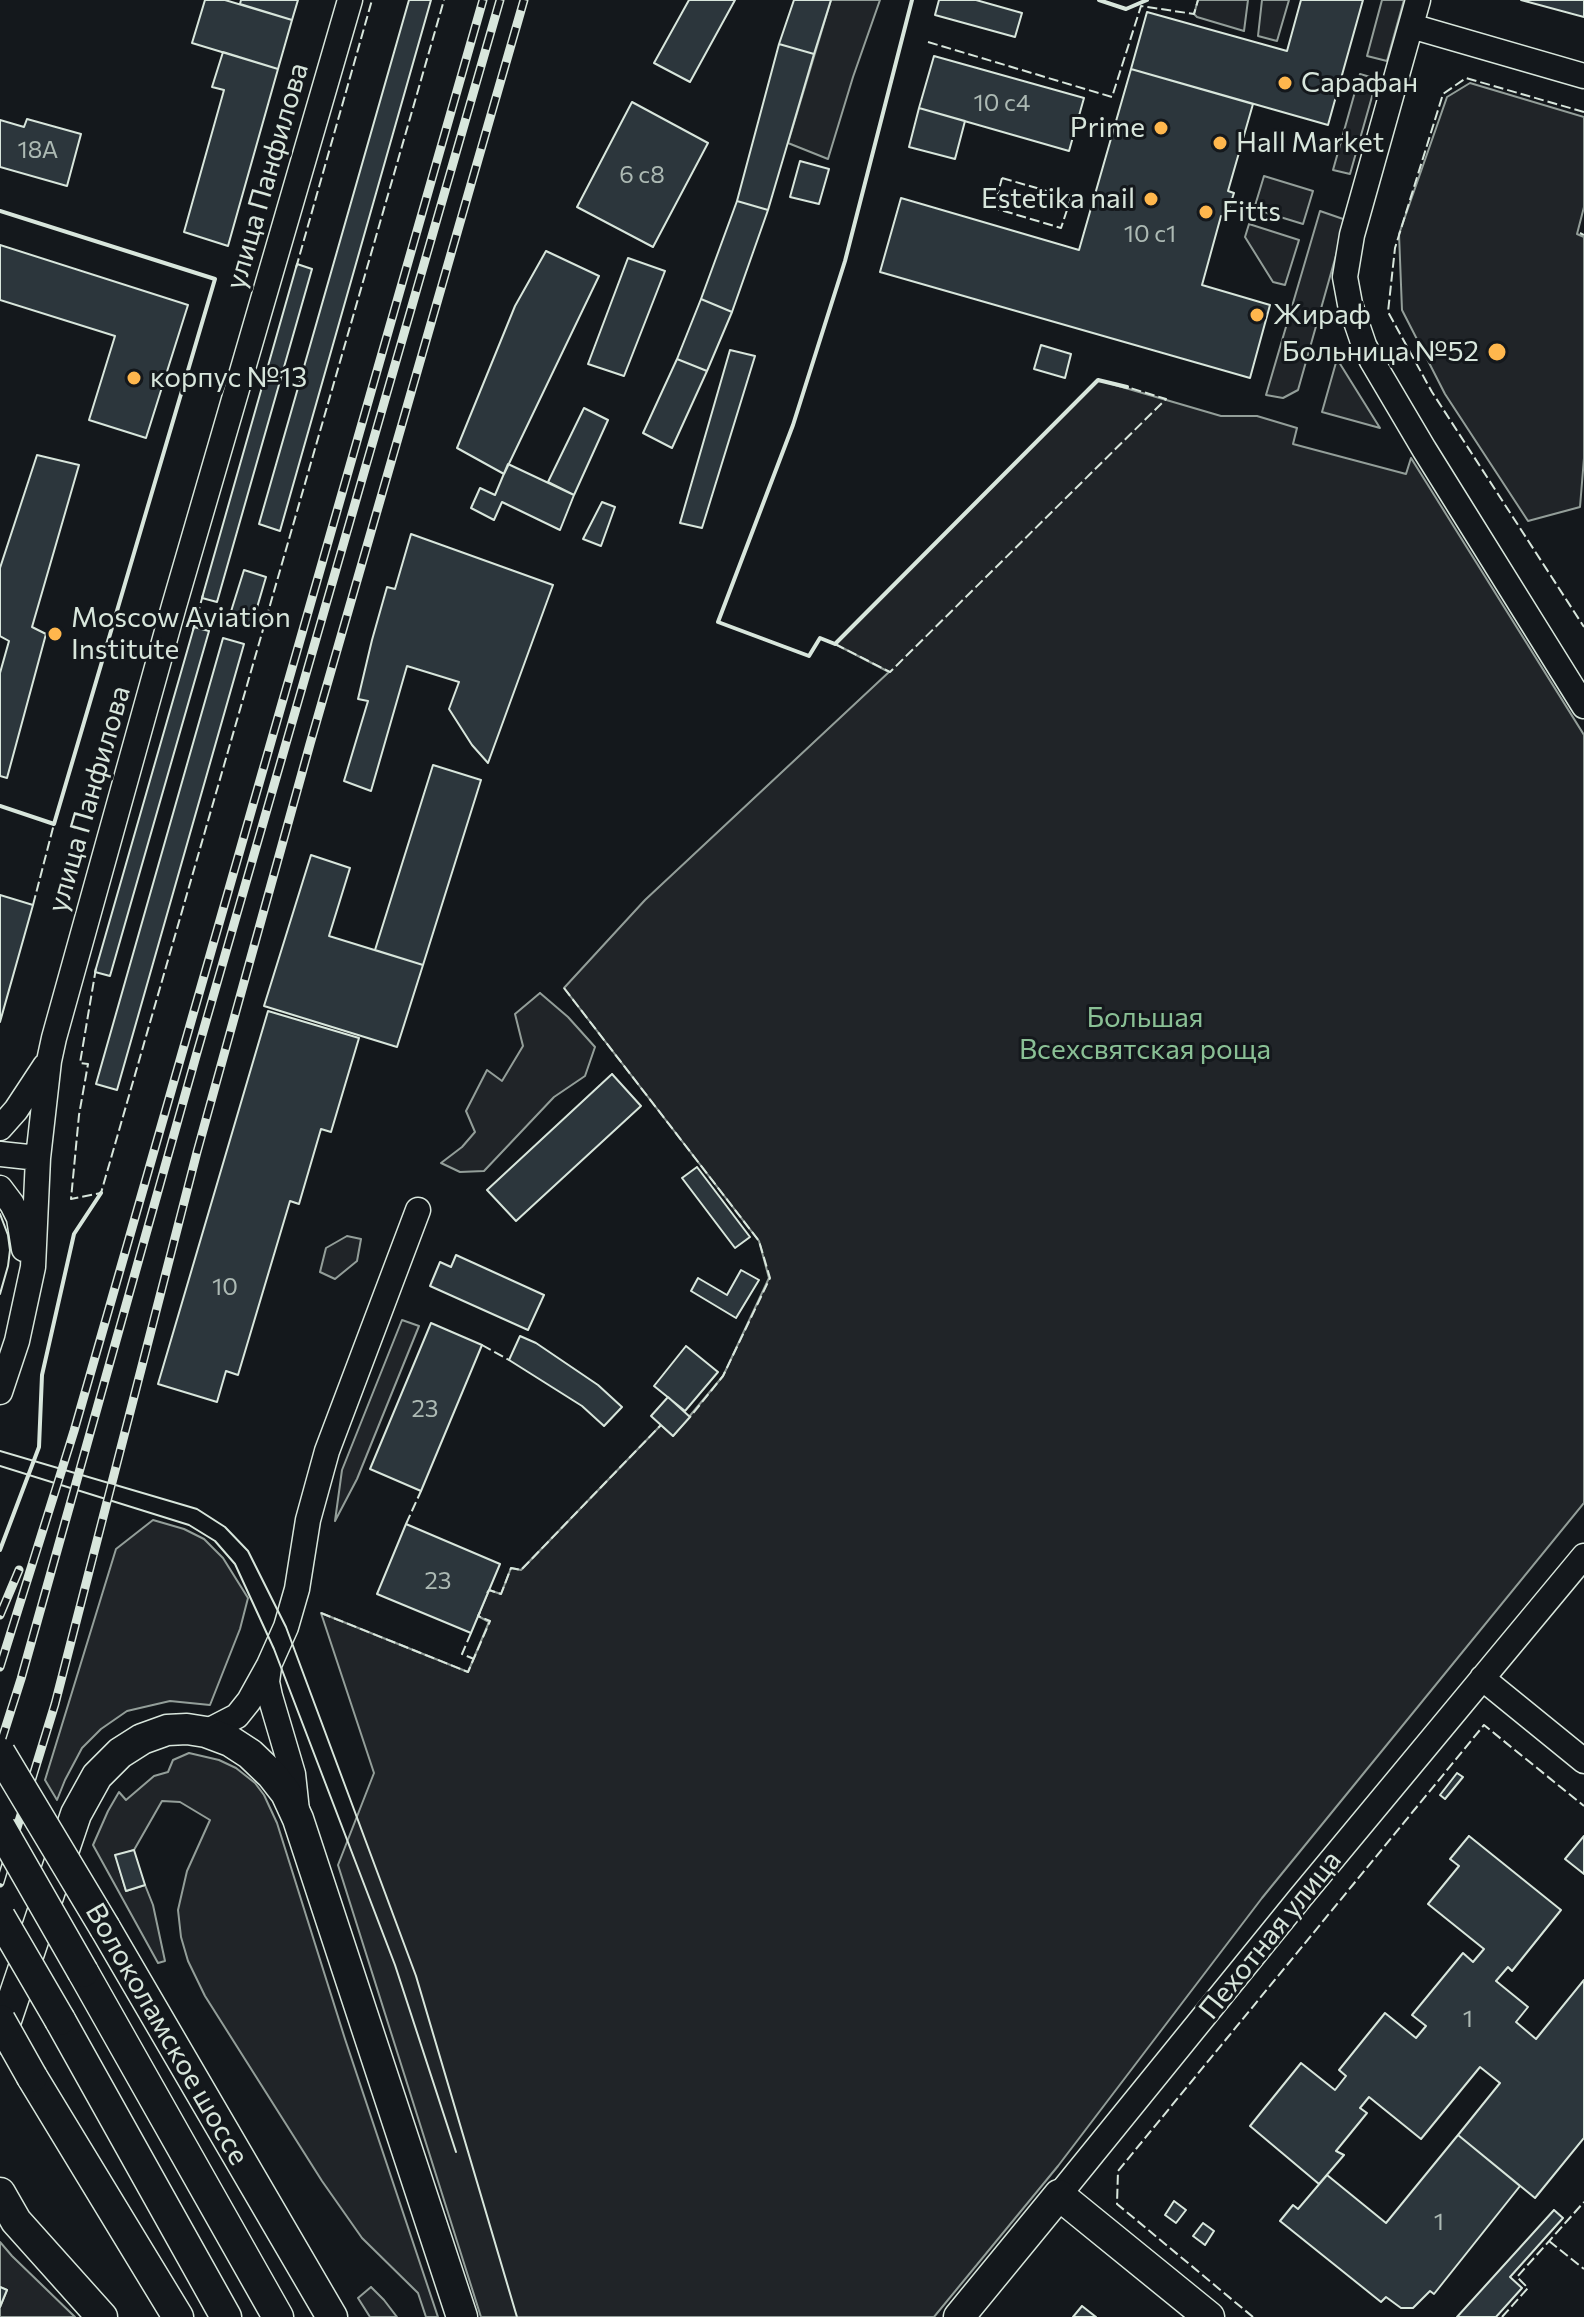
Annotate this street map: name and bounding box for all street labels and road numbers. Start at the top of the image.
street label: улица Панфилова [219,59,315,293]
street label: улица Панфилова [41,682,137,916]
street label: Пехотная улица [1192,1844,1348,2026]
street label: Волоколамское шоссе [78,1897,256,2171]

